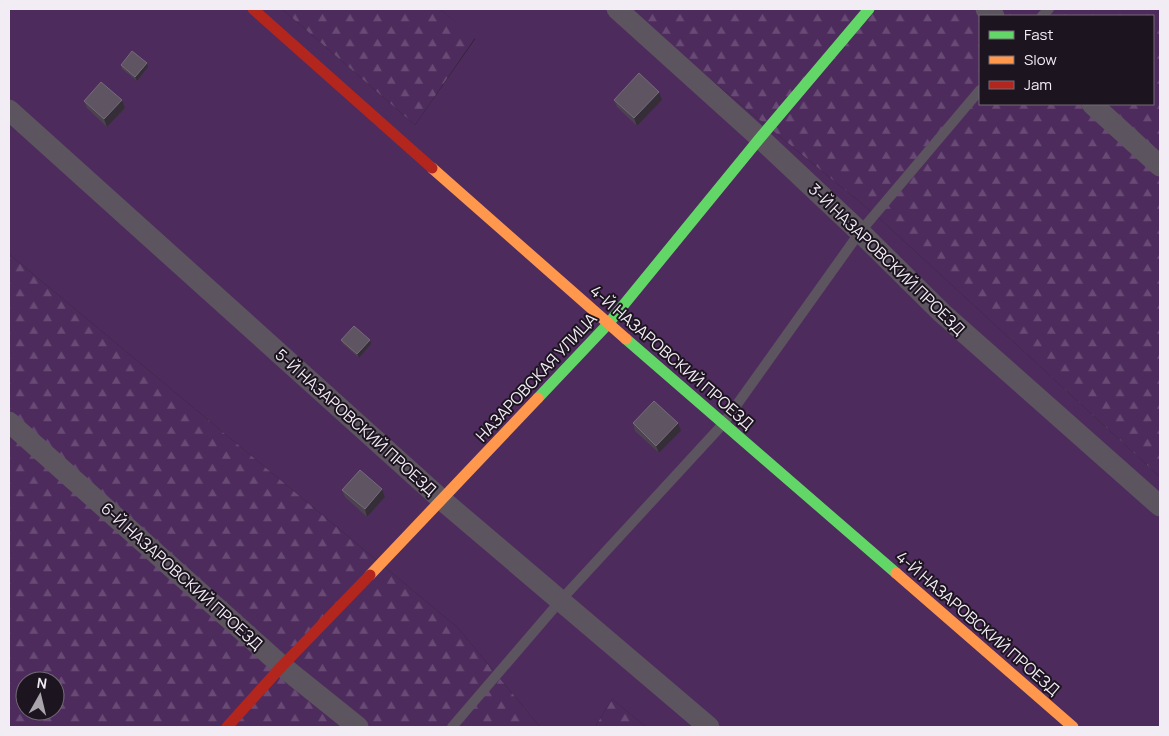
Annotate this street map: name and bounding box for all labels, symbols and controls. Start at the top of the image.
legend [979,15,1154,105]
text: Fast [1024,24,1053,45]
text: Slow [1024,49,1057,70]
text: Jam [1024,74,1052,95]
street label: 3-Й НАЗАРОВСКИЙ ПРОЕЗД [804,178,970,340]
street label: 4-Й НАЗАРОВСКИЙ ПРОЕЗД [585,280,759,434]
street label: НАЗАРОВСКАЯ УЛИЦА [471,308,601,446]
street label: 5-Й НАЗАРОВСКИЙ ПРОЕЗД [271,344,442,501]
street label: 6-Й НАЗАРОВСКИЙ ПРОЕЗД [96,497,268,655]
street label: 4-Й НАЗАРОВСКИЙ ПРОЕЗД [891,546,1065,700]
north arrow [15,671,65,721]
text: N [36,673,48,693]

